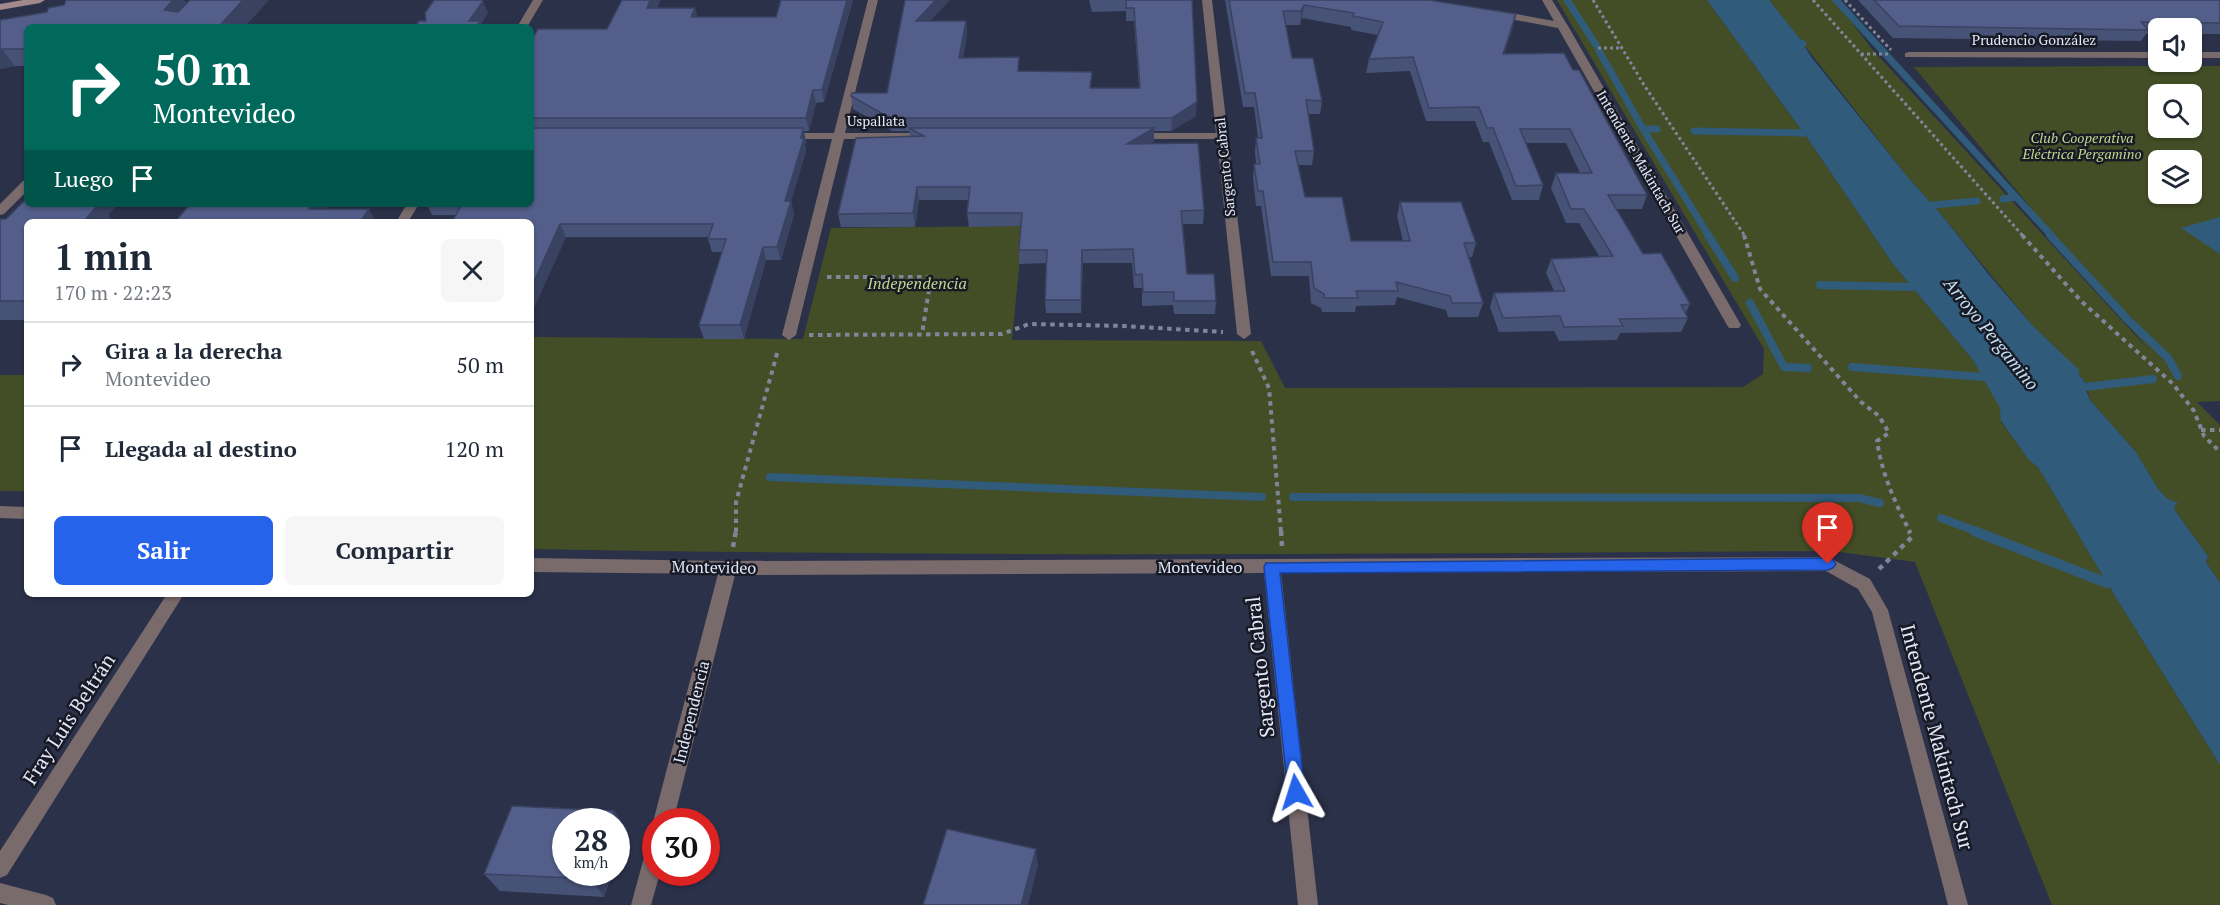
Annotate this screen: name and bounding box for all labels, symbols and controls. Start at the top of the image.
map controls [2148,18,2202,204]
button: sound [2148,18,2202,72]
street label: Prudencio González [1972,30,2096,49]
text: 50 m [153,41,251,97]
icon: right [54,48,132,126]
button: search [2148,84,2202,138]
street label: Intendente Makintach Sur [1592,86,1691,238]
text: Montevideo [153,95,296,131]
street label: Uspallata [847,111,905,130]
street label: Sargento Cabral [1210,117,1239,217]
park label: Club Cooperativa Eléctrica Pergamino [2021,128,2142,163]
button: layers [2148,150,2202,204]
icon: arrive [126,162,159,195]
text: Luego [54,164,114,193]
text: 1 min [54,233,152,280]
button: close [441,239,504,302]
water label: Arroyo Pergamino [1938,271,2045,395]
park label: Independencia [866,272,967,294]
text: 170 m · 22:23 [54,279,172,306]
text: Gira a la derecha [105,336,283,365]
icon: right [54,348,87,381]
text: 50 m [456,350,504,379]
text: Montevideo [105,365,211,392]
icon: arrive [54,432,87,465]
text: Llegada al destino [105,434,297,463]
text: 120 m [444,434,504,463]
pin [1802,502,1853,564]
icon: arrive [1811,511,1844,544]
button: Salir [54,516,273,585]
button: Compartir [285,516,504,585]
street label: Montevideo [672,555,757,579]
street label: Montevideo [1158,556,1242,578]
street label: Sargento Cabral [1239,595,1280,739]
street label: Intendente Makintach Sur [1894,621,1981,853]
street label: Fray Luis Beltrán [16,648,121,789]
street label: Independencia [668,658,714,766]
position arrow [1264,760,1328,824]
speed limit sign: 30 [642,808,720,886]
text: 28 [574,820,608,860]
text: km/h [574,852,608,872]

